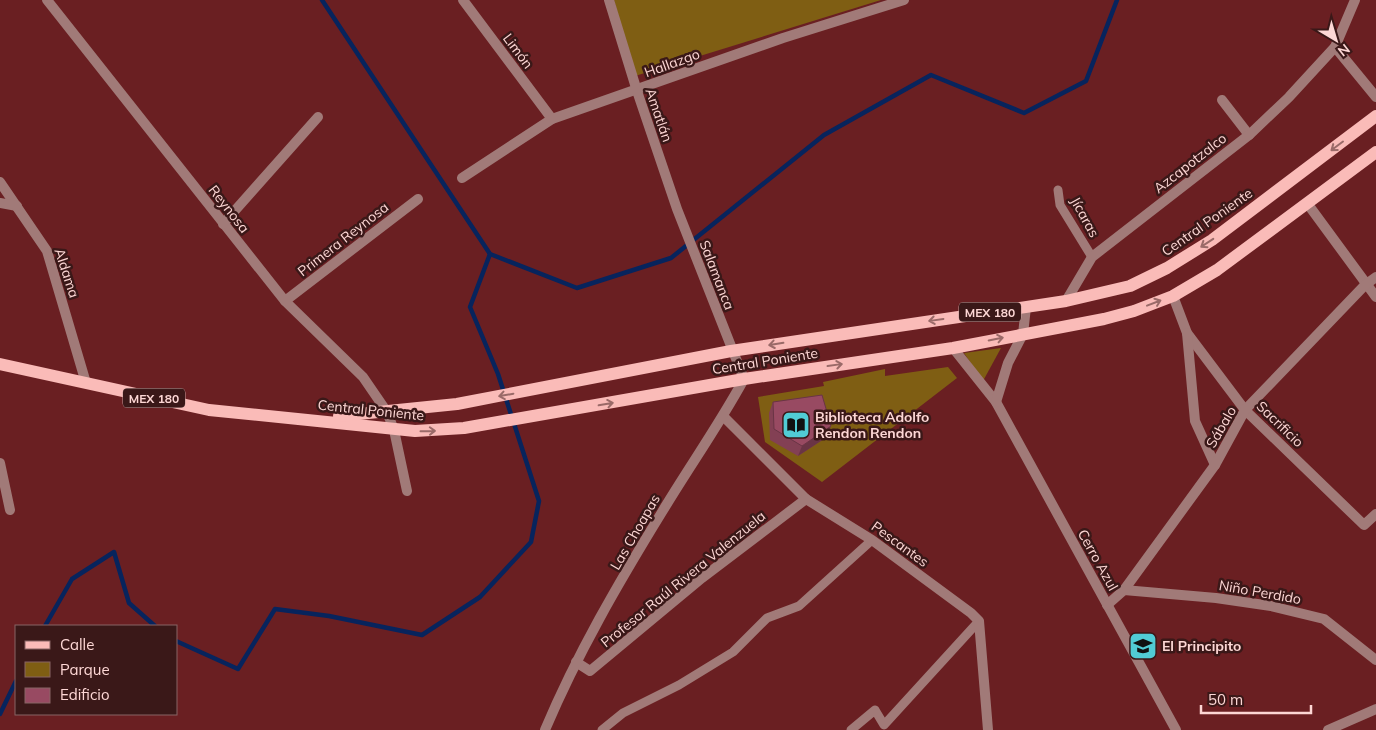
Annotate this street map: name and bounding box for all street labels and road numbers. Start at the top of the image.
street label: Limón [499,30,537,72]
street label: Hallazgo [642,45,702,81]
street label: Amatlán [641,86,677,144]
street label: Azcapotzalco [1150,129,1230,197]
street label: Reynosa [205,181,253,237]
street label: Central Poniente [1158,184,1256,260]
street label: Jícaras [1067,194,1103,240]
street label: Primera Reynosa [294,198,392,280]
street label: Salamanca [696,238,738,312]
street label: Aldama [51,246,83,300]
road number: MEX 180 [959,302,1021,322]
street label: Central Poniente [711,344,819,378]
road number: MEX 180 [123,388,185,408]
street label: Central Poniente [317,395,425,425]
street label: Sacrificio [1253,397,1307,451]
street label: Sábalo [1202,403,1240,451]
street label: Las Choapas [606,491,664,573]
street label: Profesor Raúl Rivera Valenzuela [597,507,769,651]
street label: Pescantes [868,517,932,571]
street label: Cerro Azul [1074,526,1122,594]
street label: Niño Perdido [1217,576,1303,608]

